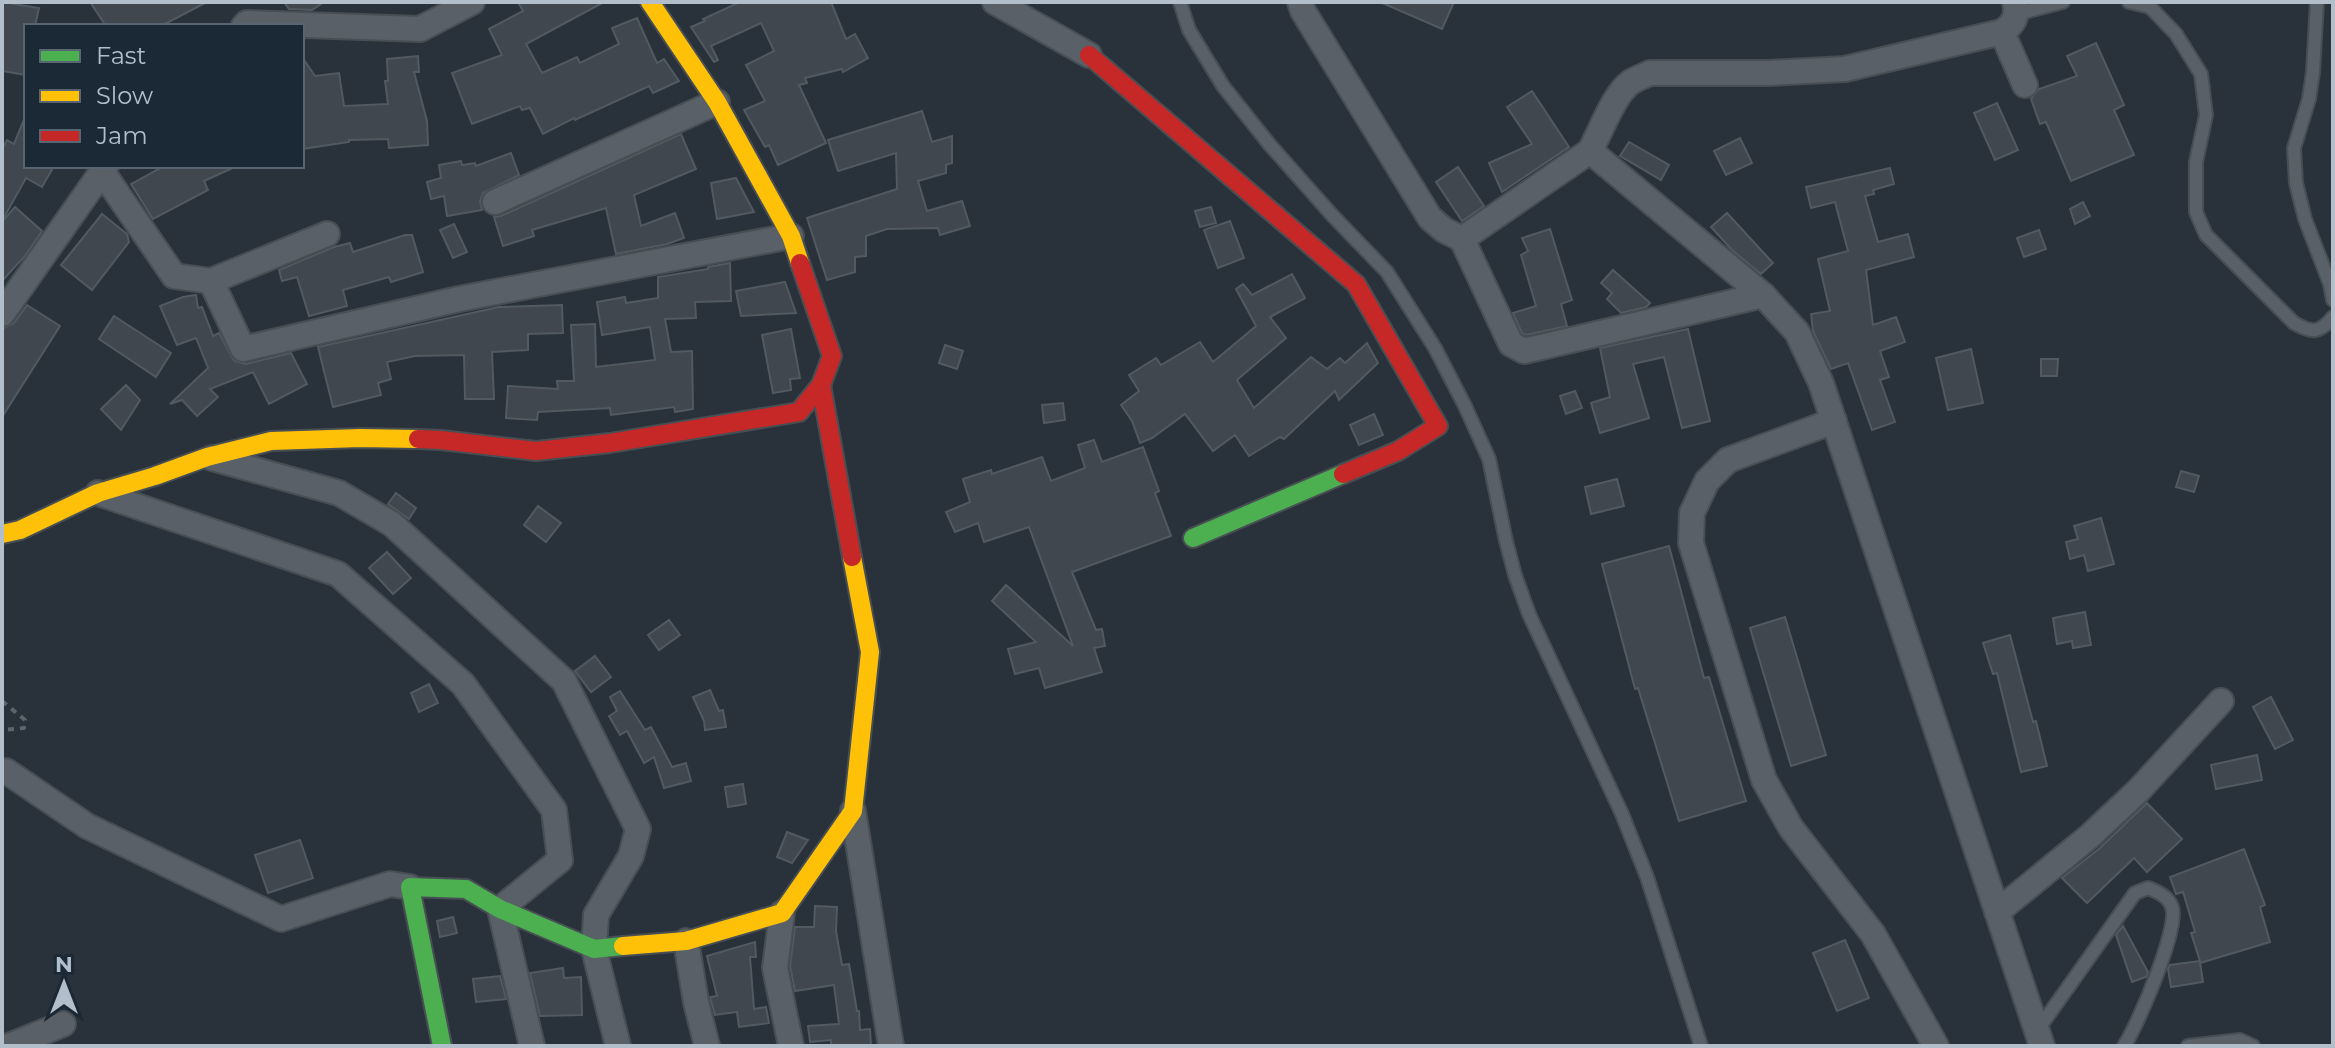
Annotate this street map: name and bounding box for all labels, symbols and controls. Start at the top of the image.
legend [24,24,304,168]
text: Fast [96,41,147,70]
text: Slow [96,81,153,110]
text: Jam [95,121,148,150]
north arrow [24,944,104,1024]
text: N [55,951,73,978]

